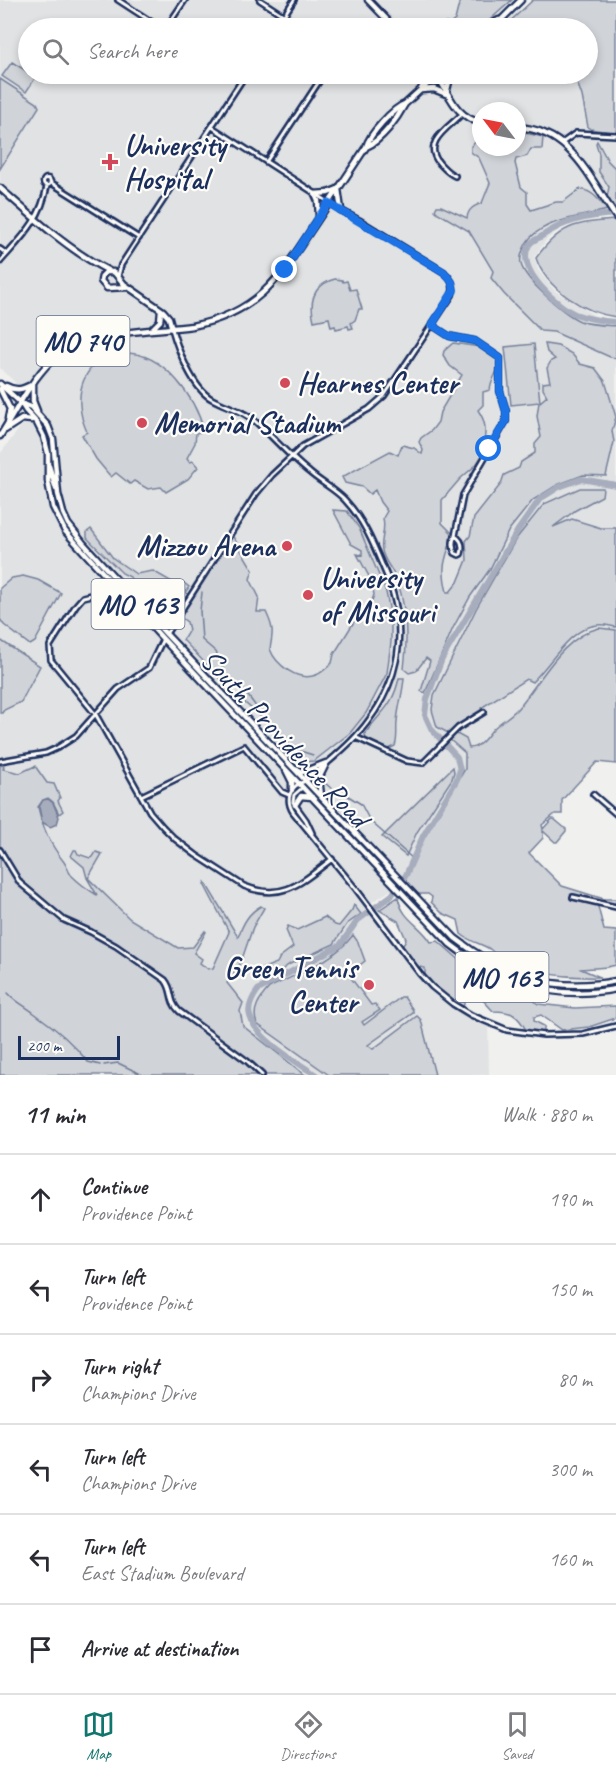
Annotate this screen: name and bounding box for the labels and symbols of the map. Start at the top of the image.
north arrow [472,102,526,156]
place label: University Hospital [124,126,228,198]
marker: University Hospital [101,153,119,171]
route end [271,256,297,282]
road number: MO 740 [36,316,130,366]
place label: Hearnes Center [297,364,461,402]
marker: Hearnes Center [278,376,292,390]
place label: Memorial Stadium [154,404,342,442]
marker: Memorial Stadium [135,416,149,430]
route start [475,435,501,461]
place label: Mizzou Arena [137,527,278,565]
marker: Mizzou Arena [280,539,294,553]
place label: University of Missouri [320,559,439,631]
road number: MO 163 [92,579,184,629]
marker: University of Missouri [301,588,315,602]
street label: South Providence Road [192,641,380,838]
place label: Green Tennis Center [224,949,360,1021]
road number: MO 163 [456,952,548,1002]
marker: Green Tennis Center [362,978,376,992]
scale bar [18,1033,120,1060]

